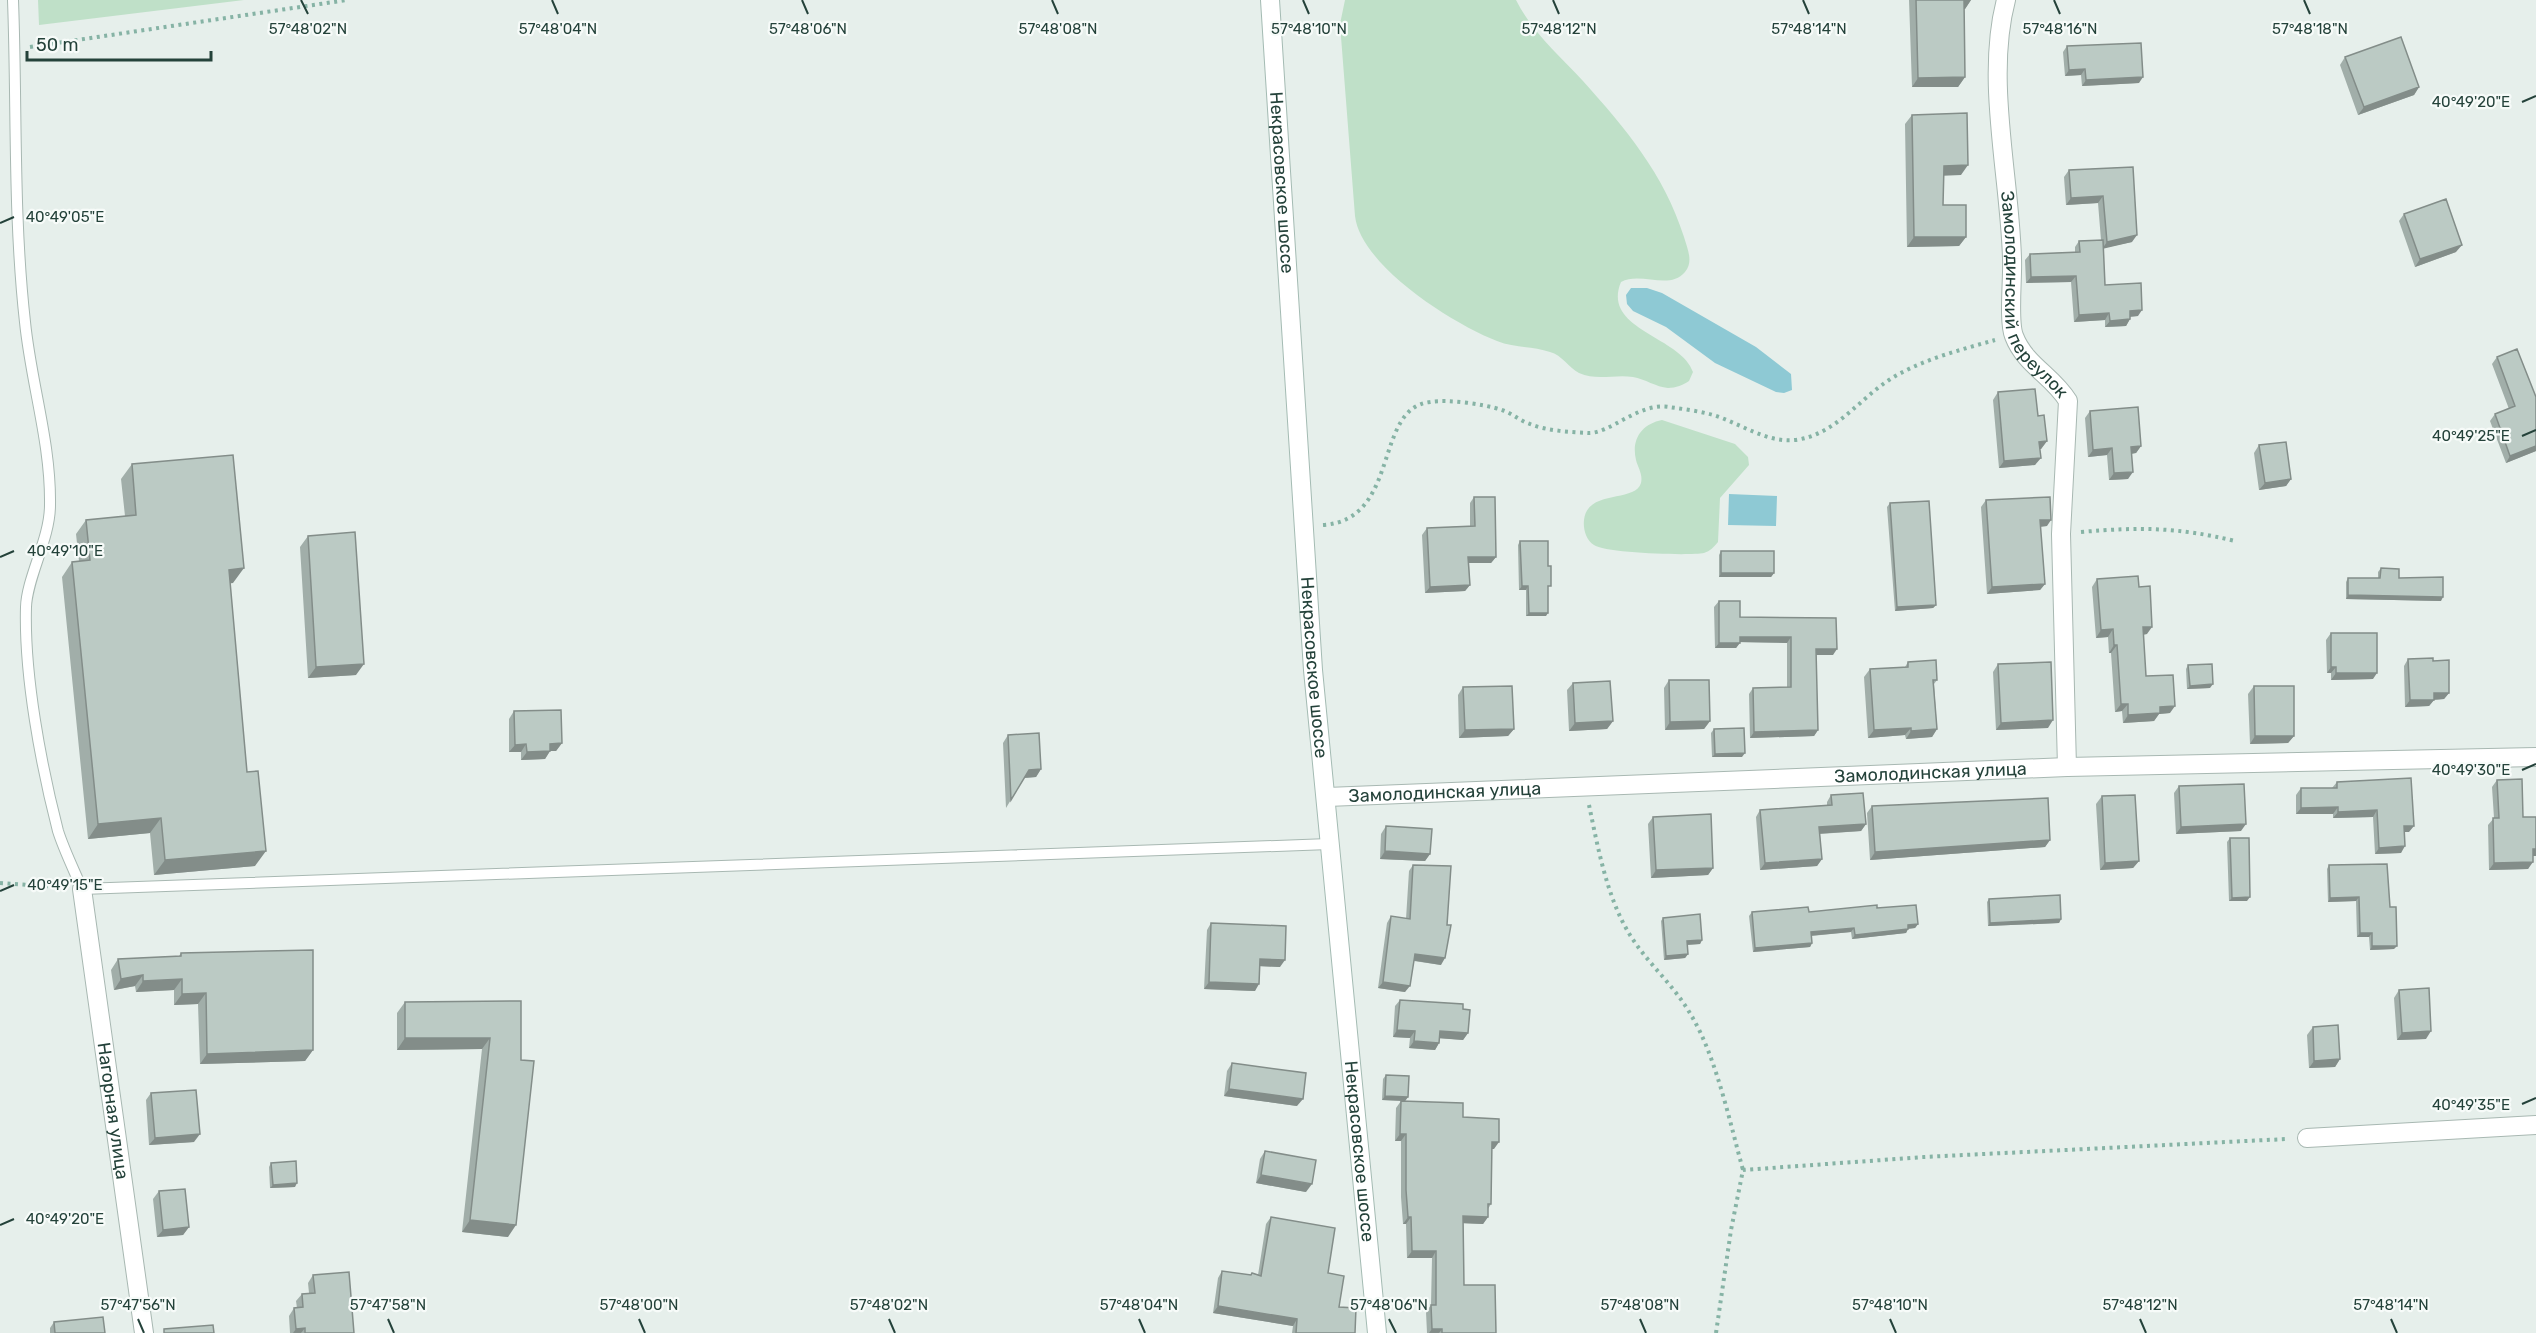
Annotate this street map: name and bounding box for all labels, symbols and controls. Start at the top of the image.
text: 57°48'02"N [269,20,347,38]
text: 57°48'04"N [519,20,597,38]
text: 57°48'06"N [769,20,847,38]
text: 57°48'08"N [1018,20,1098,38]
text: 57°48'10"N [1271,20,1347,38]
text: 57°48'12"N [1521,20,1597,38]
text: 57°48'14"N [1771,20,1847,38]
text: 57°48'16"N [2023,20,2097,38]
text: 57°48'18"N [2272,20,2348,38]
scale bar [27,24,212,62]
text: 50 m [36,34,79,56]
street label: Некрасовское шоссе [1265,91,1299,274]
text: 40°49'20"E [2432,93,2510,111]
street label: Замолодинский переулок [1996,190,2073,403]
text: 40°49'05"E [26,208,104,226]
text: 40°49'25"E [2432,427,2510,445]
text: 40°49'10"E [27,542,103,560]
street label: Некрасовское шоссе [1296,576,1332,759]
street label: Замолодинская улица [1834,758,2027,787]
text: 40°49'30"E [2432,761,2510,779]
street label: Замолодинская улица [1348,777,1542,807]
text: 40°49'15"E [27,876,103,894]
street label: Нагорная улица [93,1041,133,1181]
street label: Некрасовское шоссе [1340,1060,1379,1243]
text: 40°49'35"E [2432,1096,2510,1114]
text: 40°49'20"E [26,1210,104,1228]
text: 57°47'56"N [100,1296,176,1314]
text: 57°47'58"N [350,1296,426,1314]
text: 57°48'00"N [600,1296,679,1314]
text: 57°48'02"N [850,1296,928,1314]
text: 57°48'04"N [1100,1296,1178,1314]
text: 57°48'06"N [1350,1296,1428,1314]
text: 57°48'08"N [1600,1296,1680,1314]
text: 57°48'10"N [1852,1296,1928,1314]
text: 57°48'12"N [2102,1296,2178,1314]
text: 57°48'14"N [2353,1296,2429,1314]

